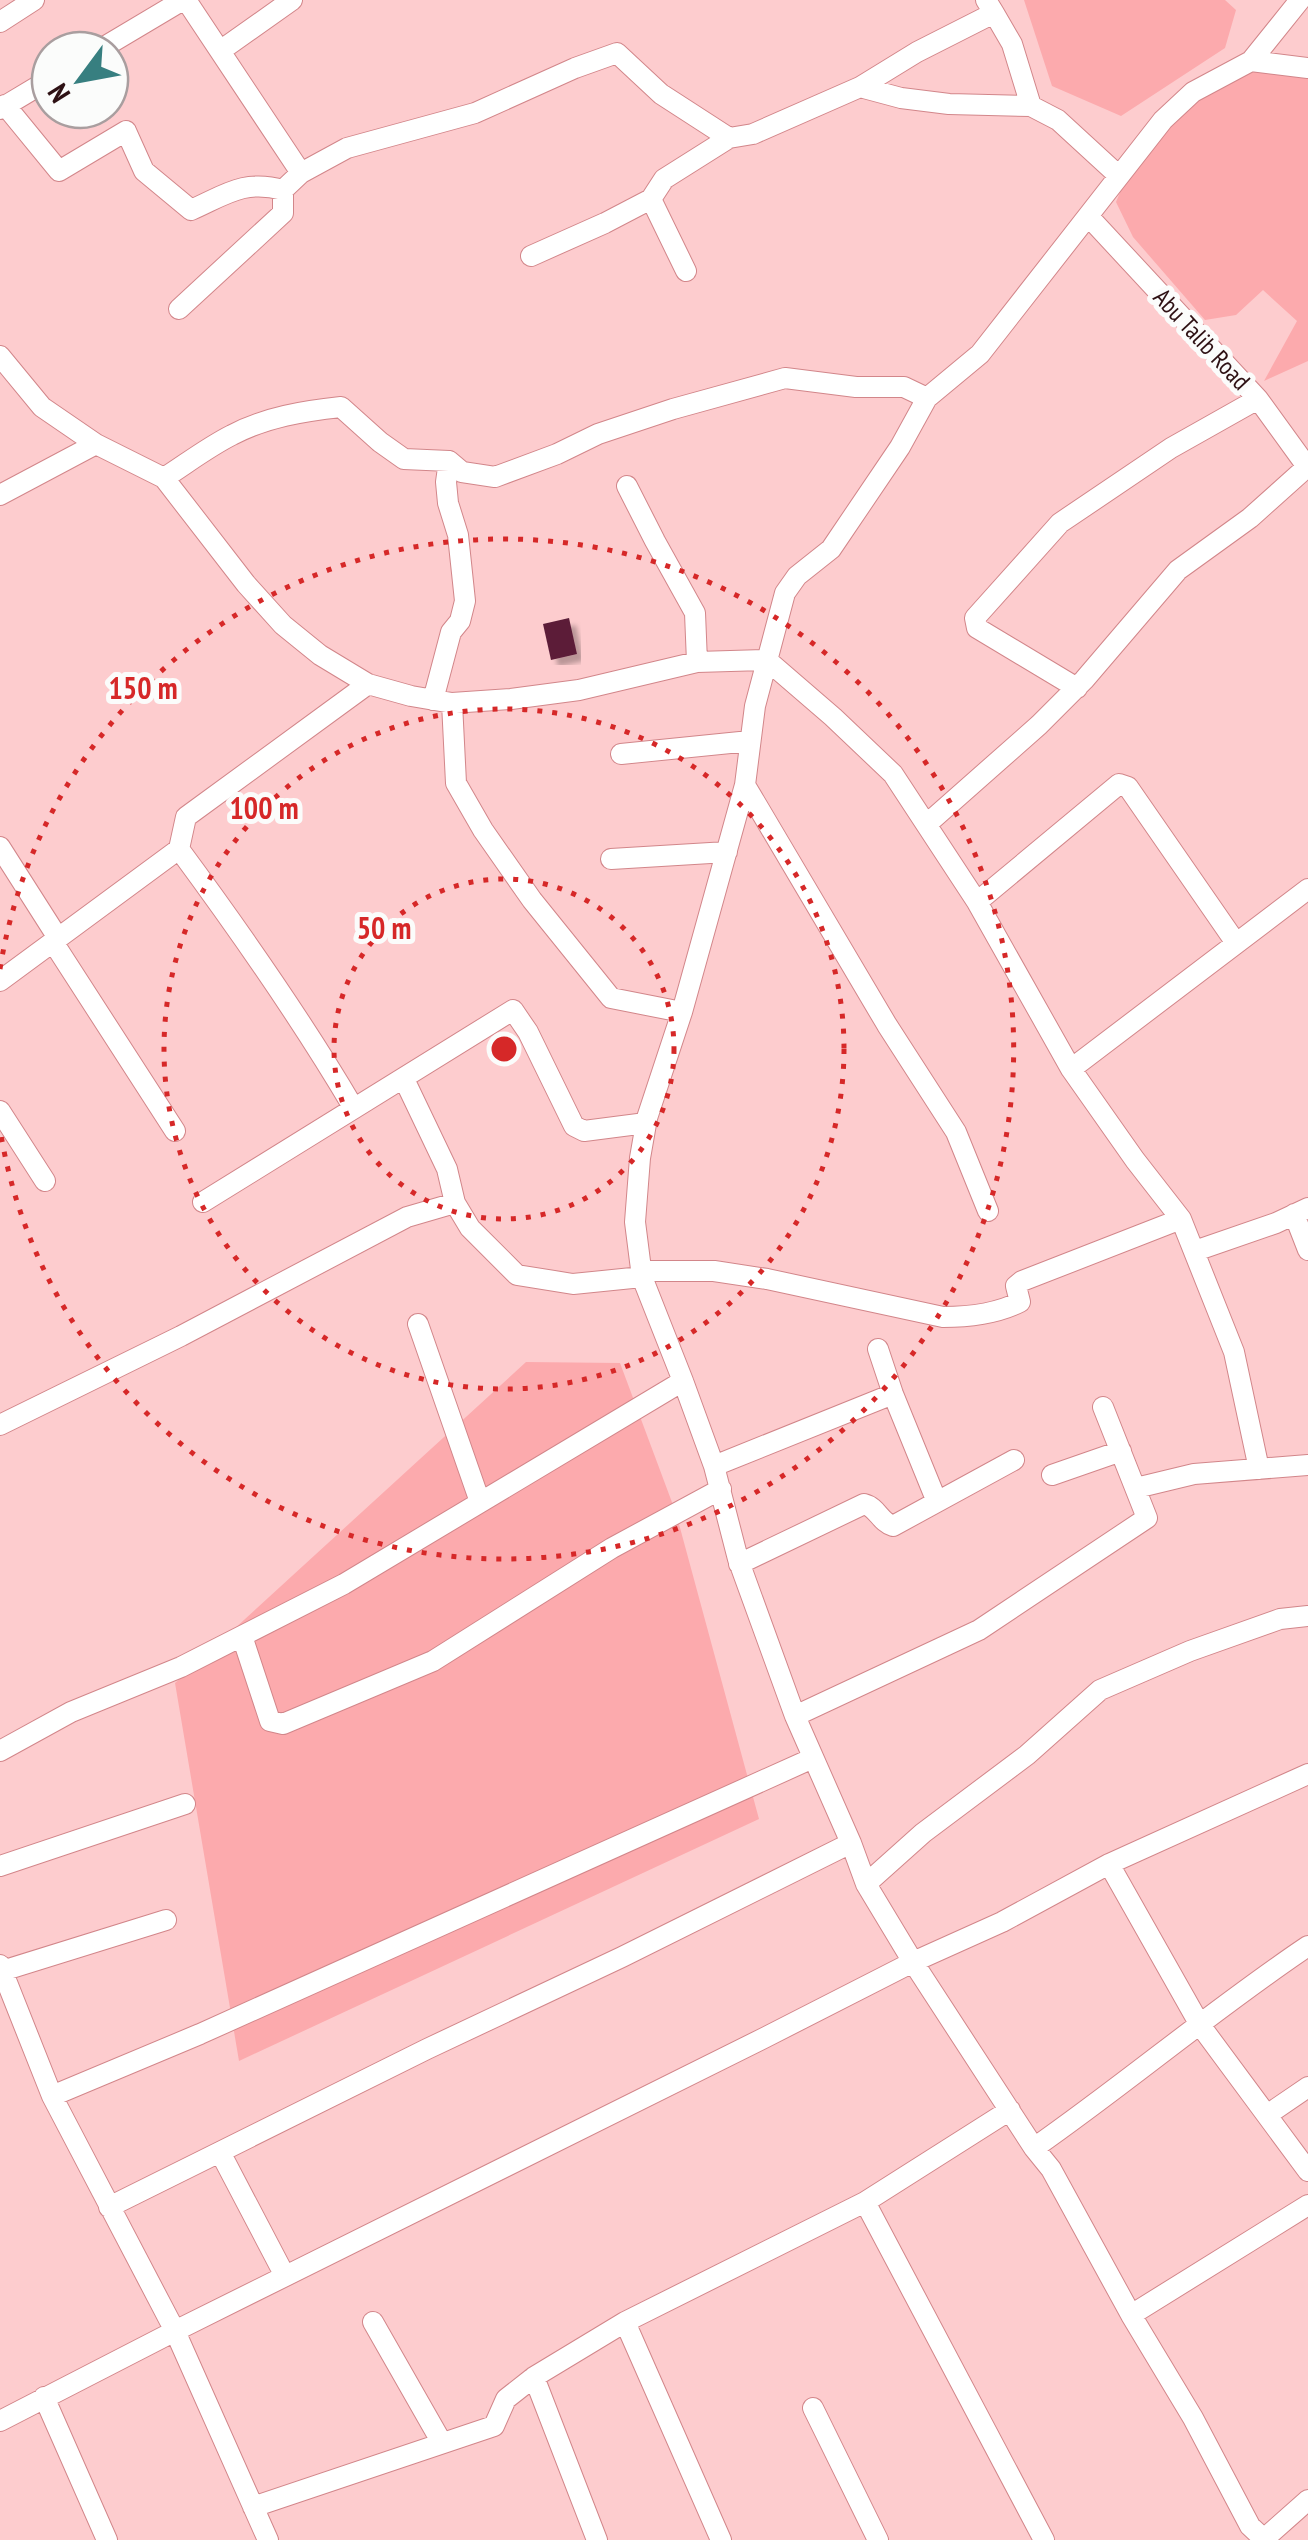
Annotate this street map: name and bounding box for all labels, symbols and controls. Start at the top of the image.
north arrow [30,30,130,130]
text: N [39,77,78,110]
street label: Abu Talib Road [1147,282,1257,396]
text: 150 m [108,668,178,707]
text: 100 m [229,788,299,827]
text: 50 m [357,908,411,947]
centre of rings [486,1031,522,1067]

